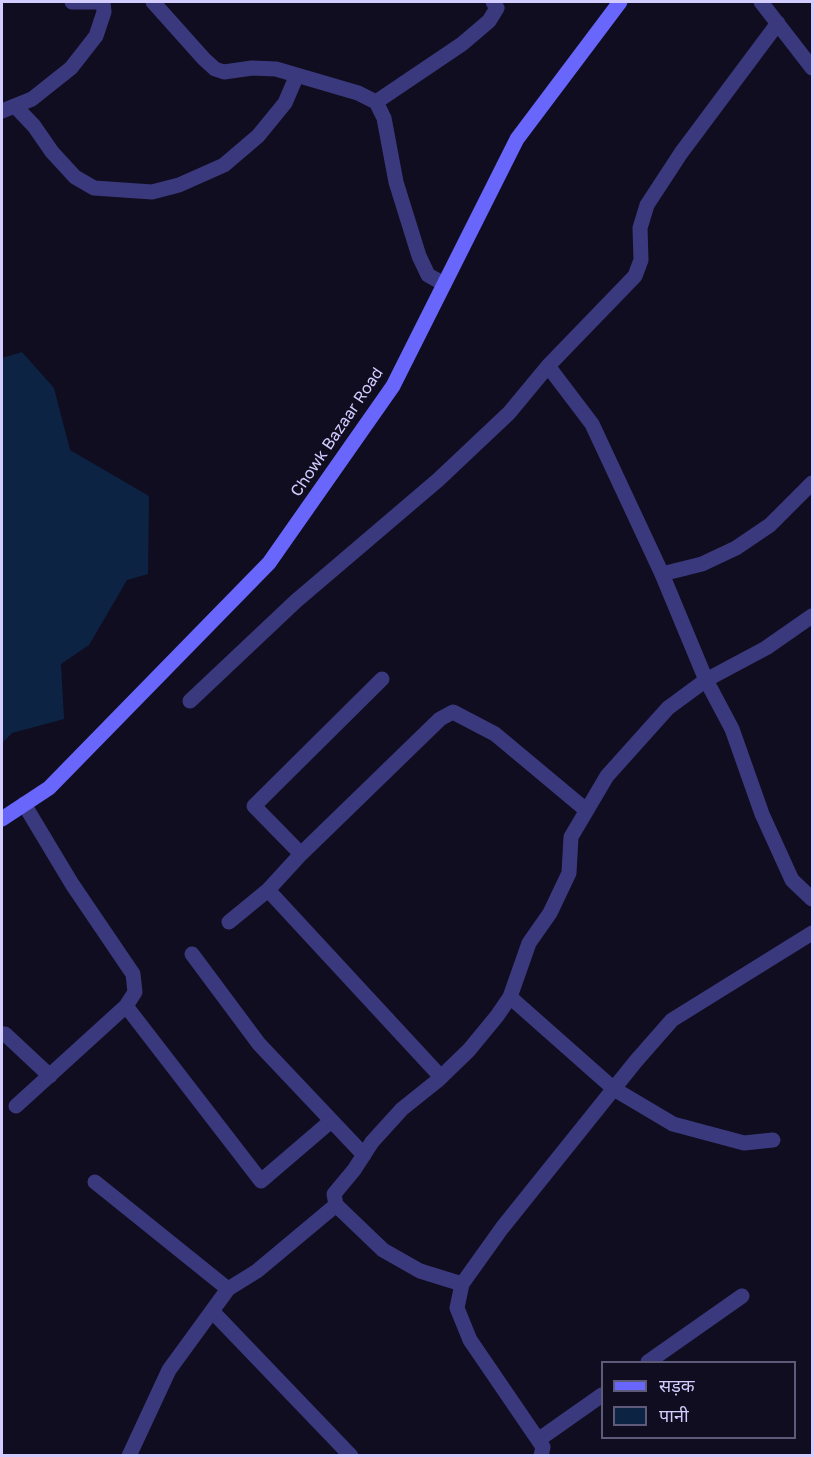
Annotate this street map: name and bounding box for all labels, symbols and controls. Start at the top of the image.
street label: Chowk Bazaar Road [287,364,387,500]
legend [601,1361,796,1439]
text: सड़क [659,1374,695,1396]
text: पानी [659,1404,689,1426]

